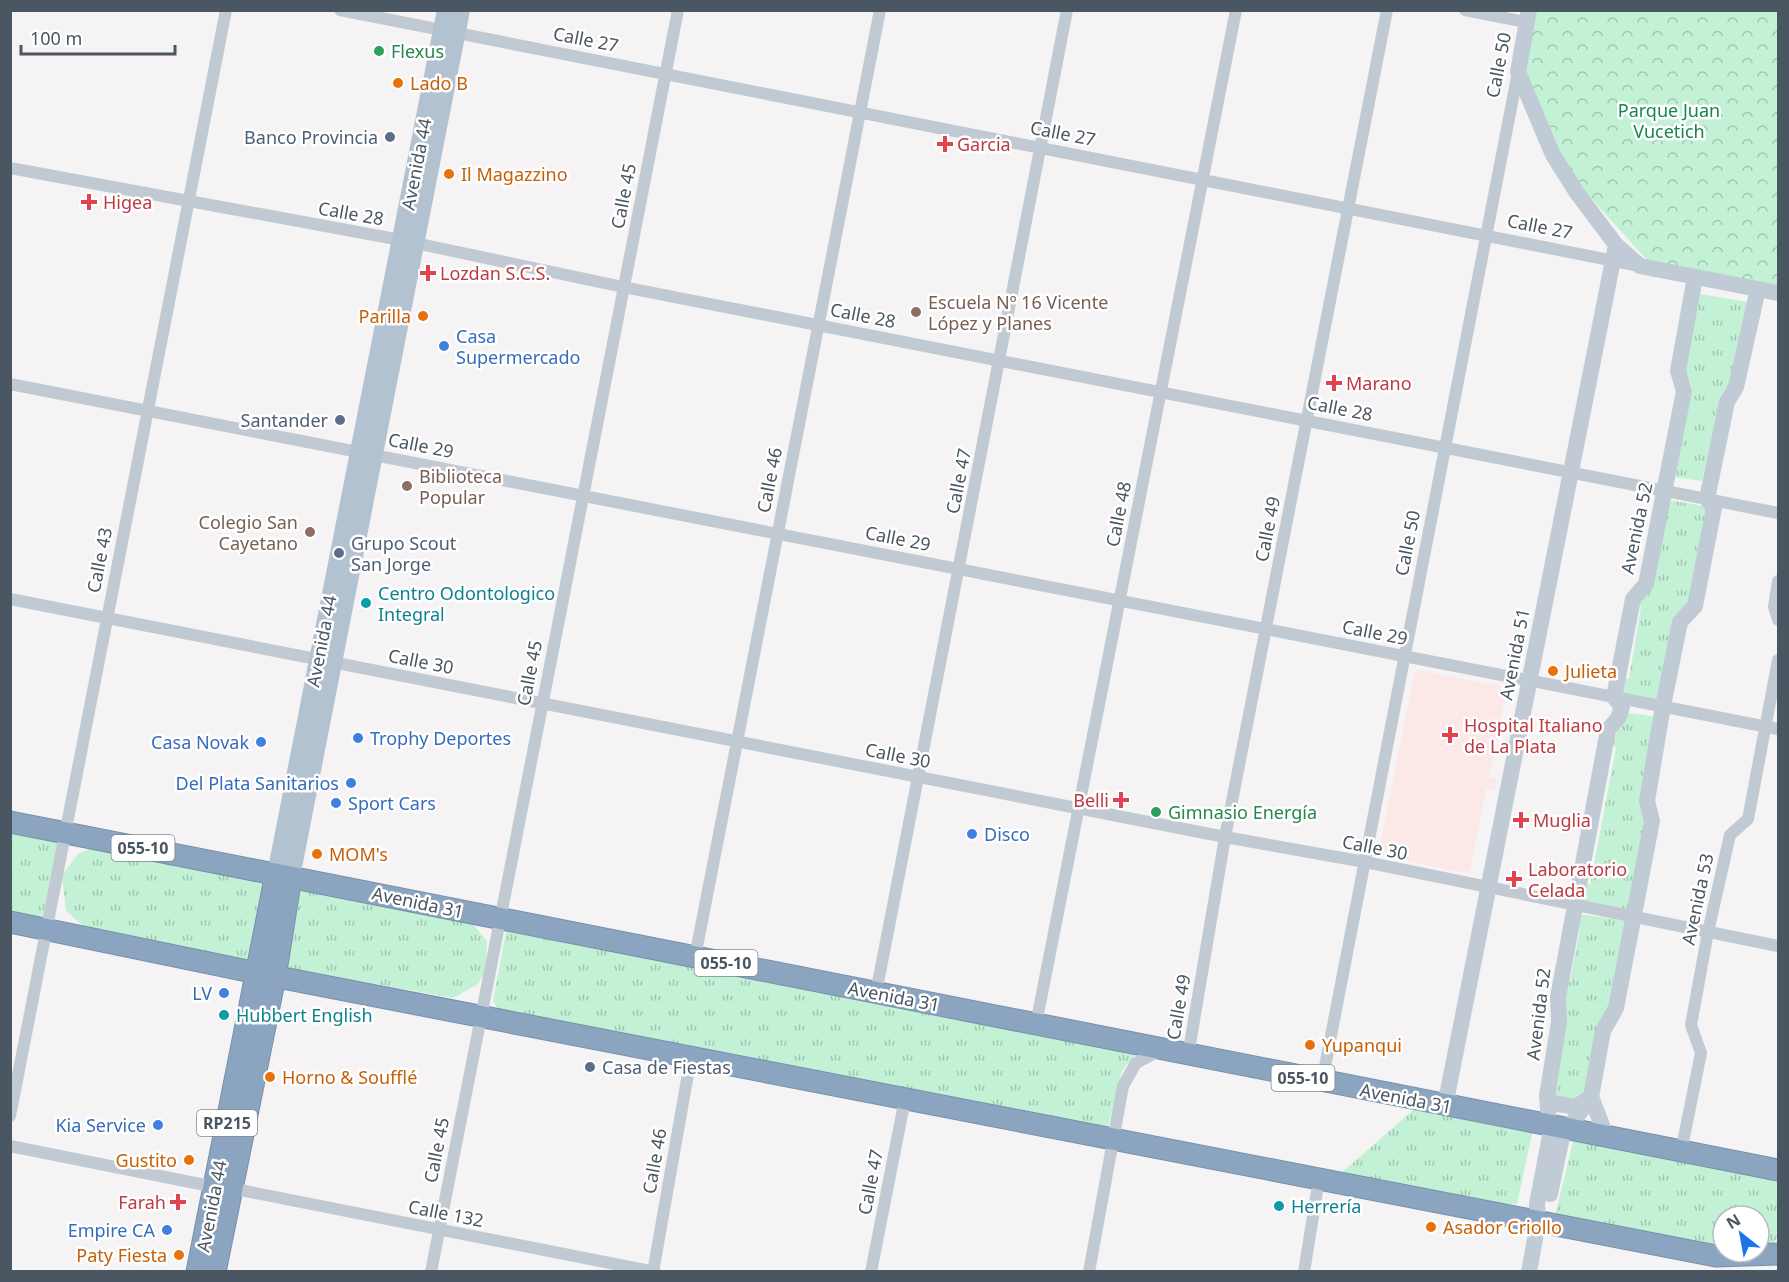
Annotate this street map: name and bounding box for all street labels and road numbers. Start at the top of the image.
street label: Calle 27 [551,21,621,57]
street label: Calle 50 [1480,30,1516,100]
street label: Calle 27 [1028,115,1098,151]
street label: Avenida 44 [395,116,437,212]
street label: Calle 45 [605,161,641,231]
street label: Calle 28 [316,195,386,231]
street label: Calle 27 [1505,208,1575,244]
street label: Calle 28 [828,297,898,333]
street label: Calle 28 [1305,390,1375,426]
street label: Calle 29 [386,427,456,463]
street label: Calle 46 [751,445,787,515]
street label: Calle 47 [940,446,976,516]
street label: Calle 48 [1100,479,1136,549]
street label: Avenida 52 [1615,480,1657,576]
street label: Calle 49 [1249,494,1285,564]
street label: Calle 50 [1389,508,1425,578]
street label: Calle 29 [863,520,933,556]
street label: Calle 43 [81,525,117,595]
street label: Avenida 44 [300,593,342,689]
street label: Avenida 51 [1493,606,1535,702]
street label: Calle 29 [1340,614,1410,650]
street label: Calle 45 [511,638,547,708]
street label: Calle 30 [386,643,456,679]
street label: Calle 30 [863,737,933,773]
street label: Calle 30 [1340,829,1410,865]
road number: 055-10 [112,835,174,861]
street label: Avenida 53 [1676,851,1718,947]
street label: Avenida 31 [370,881,466,923]
road number: 055-10 [694,950,758,976]
street label: Avenida 52 [1520,966,1556,1062]
street label: Calle 49 [1160,972,1196,1042]
street label: Avenida 31 [846,975,942,1017]
road number: 055-10 [1272,1065,1334,1091]
street label: Avenida 31 [1358,1077,1454,1119]
road number: RP215 [197,1110,257,1136]
street label: Calle 45 [418,1115,454,1185]
street label: Calle 46 [636,1126,672,1196]
street label: Calle 47 [852,1147,888,1217]
street label: Avenida 44 [190,1158,232,1254]
street label: Calle 132 [406,1194,486,1232]

